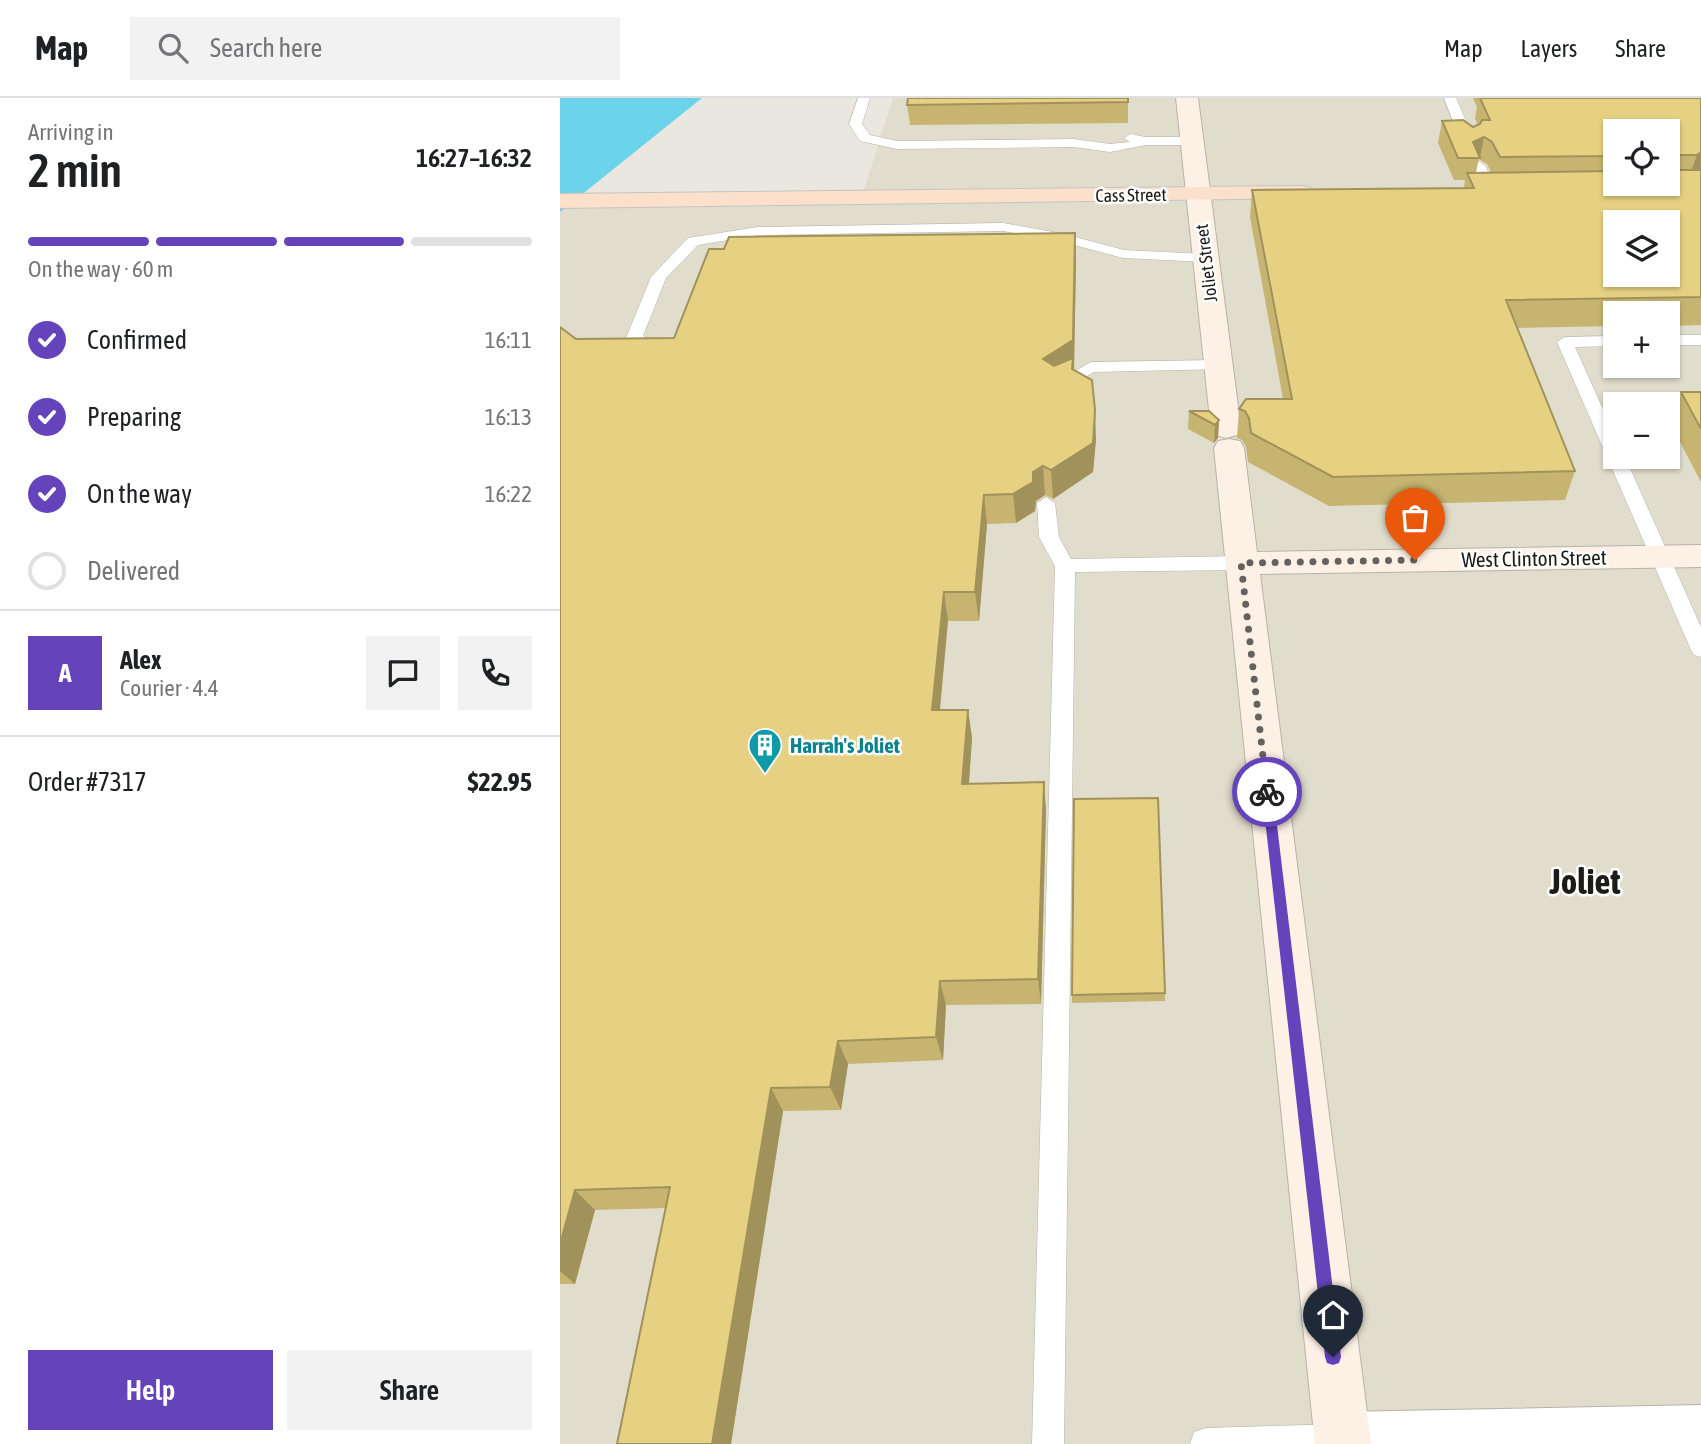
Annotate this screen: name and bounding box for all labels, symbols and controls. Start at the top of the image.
search box [130,17,620,80]
text: Map [35,29,88,67]
icon: search [154,29,192,67]
text: Search here [210,33,322,63]
text: Map [1444,35,1483,62]
text: Layers [1521,35,1577,62]
text: Share [1615,35,1666,62]
text: Arriving in [28,119,114,145]
map controls [1603,119,1680,469]
button: locate [1603,119,1680,196]
text: 16:27–16:32 [416,143,532,173]
text: 2 min [28,144,122,197]
street label: Cass Street [1095,184,1167,206]
button: layers [1603,210,1680,287]
street label: Joliet Street [1191,223,1221,303]
text: On the way · 60 m [28,256,173,282]
button: + [1603,301,1680,378]
icon: check [28,321,66,359]
text: Confirmed [87,325,187,355]
text: 16:11 [485,327,532,353]
button: − [1603,392,1680,469]
icon: check [28,398,66,436]
text: Preparing [87,402,181,432]
text: 16:13 [485,404,532,430]
icon: check [28,475,66,513]
text: On the way [87,479,192,509]
text: 16:22 [485,481,532,507]
pin [1385,488,1445,560]
icon: bag [1396,499,1434,537]
street label: West Clinton Street [1461,545,1607,571]
text: Delivered [87,556,180,586]
button: chat [366,636,440,710]
button: phone [458,636,532,710]
text: Alex [120,645,161,675]
text: A [59,658,71,688]
text: Courier · 4.4 [120,675,219,701]
building icon: Harrah's Joliet [746,726,784,775]
place label: Harrah's Joliet [790,733,900,757]
courier [1232,757,1302,827]
text: Order #7317 [28,767,147,797]
text: $22.95 [468,767,532,797]
icon: bike [1248,773,1286,811]
district label: Joliet [1549,861,1620,901]
pin [1303,1285,1363,1357]
icon: home [1314,1296,1352,1334]
button: Help [28,1350,273,1430]
button: Share [287,1350,532,1430]

